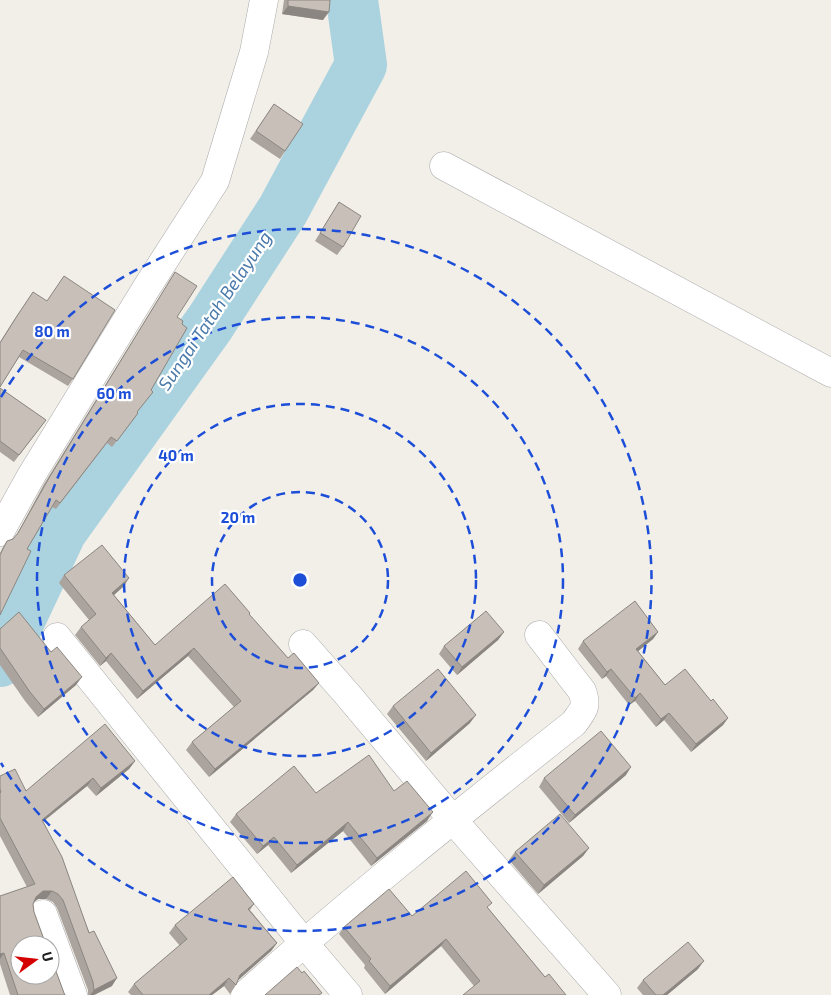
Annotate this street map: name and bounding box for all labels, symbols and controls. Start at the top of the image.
water label: Sungai Tatah Belayung [153,227,275,394]
text: 80 m [34,322,70,340]
text: 60 m [97,384,131,402]
text: 40 m [158,446,194,464]
text: 20 m [221,508,255,526]
centre of rings [291,571,309,589]
north arrow [10,935,60,985]
text: U [39,950,57,963]

